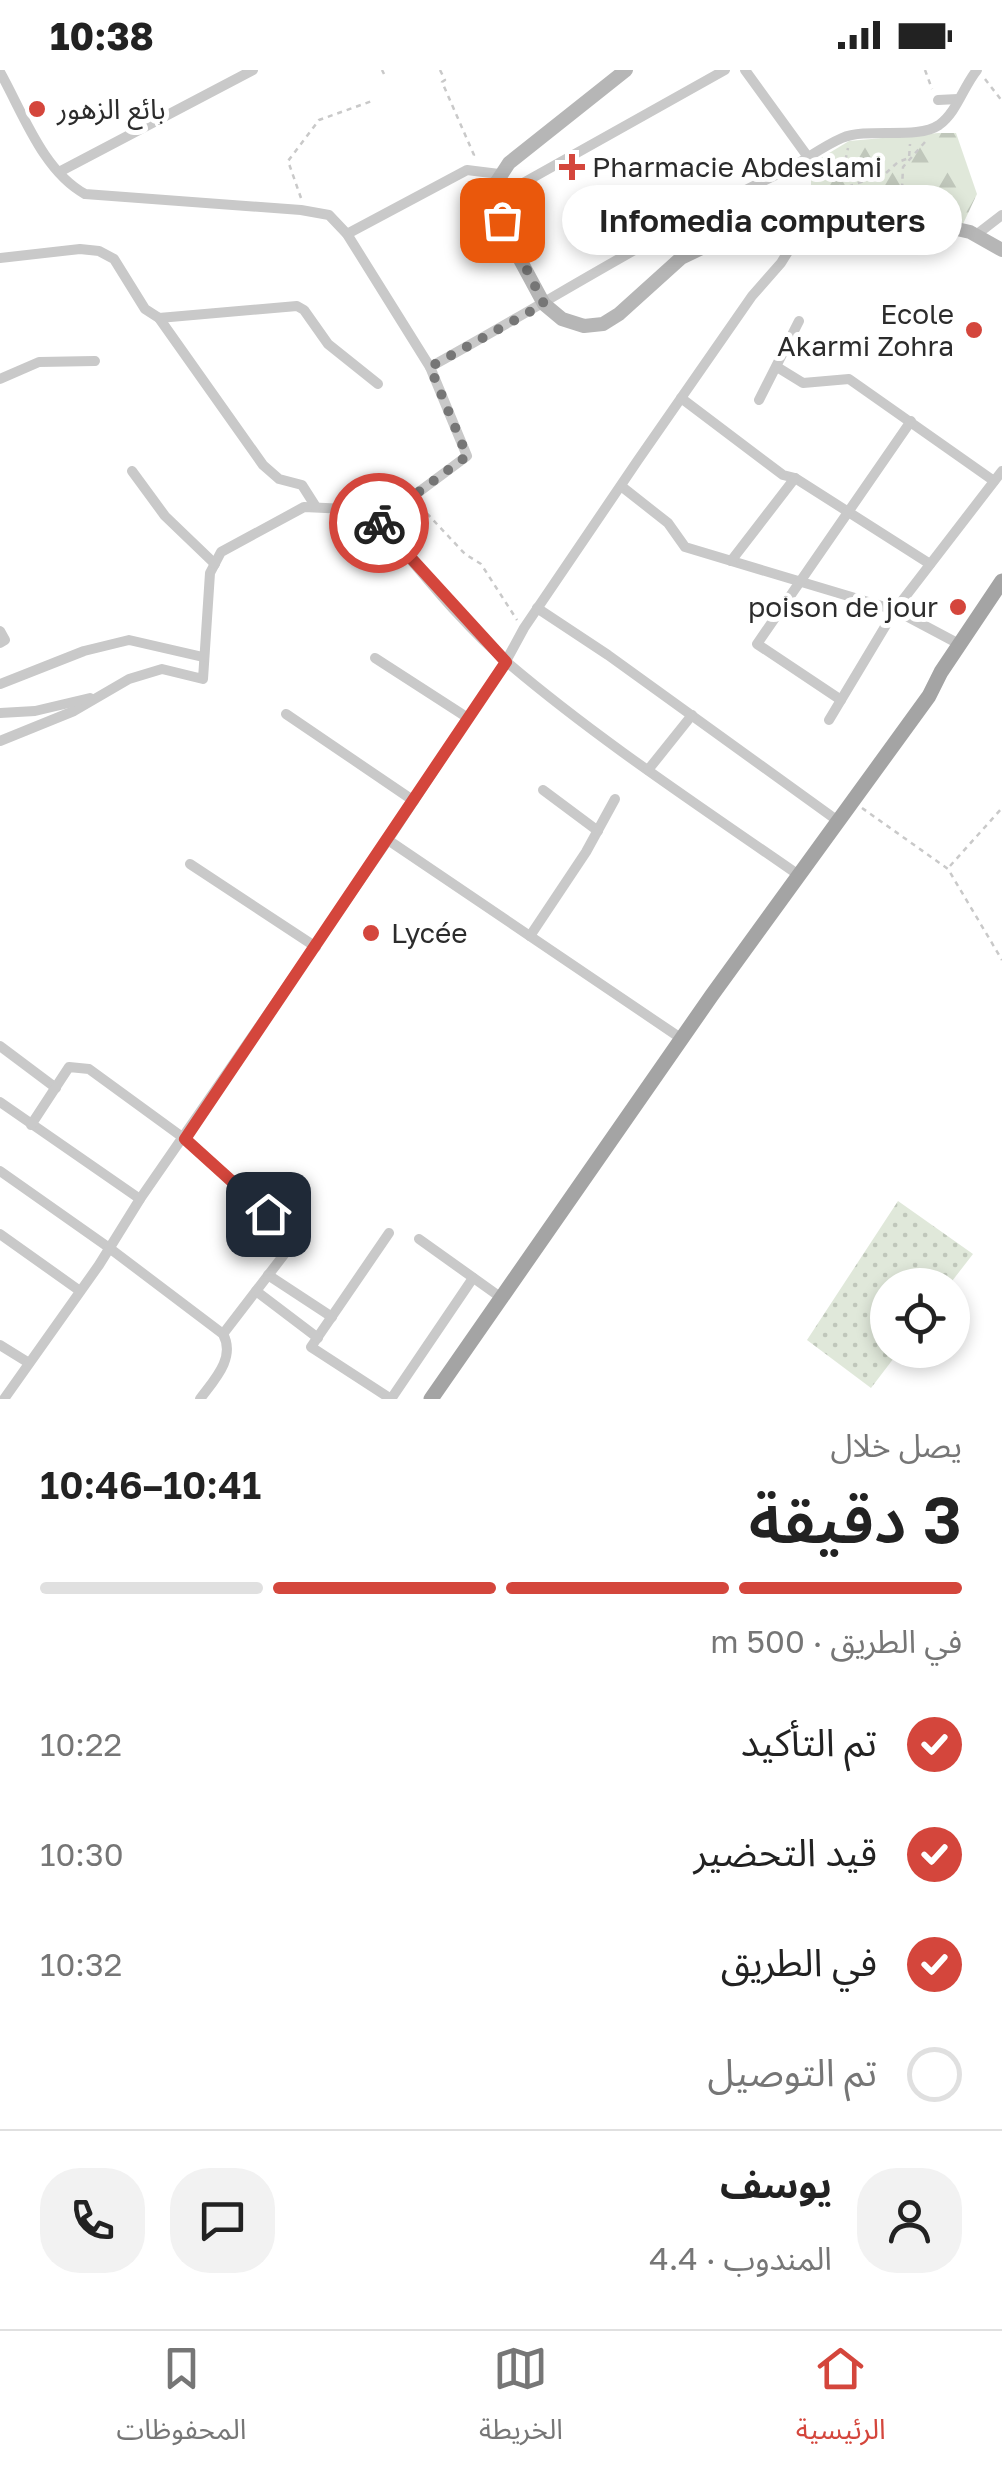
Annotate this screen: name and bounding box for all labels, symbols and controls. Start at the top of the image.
text: 10:38 [50,13,154,58]
place label: بائع الزهور [56,92,166,130]
marker: بائع الزهور [26,98,48,120]
place label: Pharmacie Abdeslami [592,150,882,183]
marker: Pharmacie Abdeslami [561,156,583,178]
pin [460,178,545,263]
callout: Infomedia computers [562,185,962,255]
icon: bag [475,193,530,248]
text: Infomedia computers [598,201,926,239]
place label: Ecole Akarmi Zohra [777,297,954,362]
marker: Ecole Akarmi Zohra [963,319,985,341]
courier [329,473,429,573]
icon: bike [352,496,407,551]
place label: poison de jour [748,590,938,623]
marker: poison de jour [947,596,969,618]
place label: Lycée [391,916,468,949]
marker: Lycée [360,922,382,944]
pin [226,1172,311,1257]
icon: home [241,1187,296,1242]
map controls [870,1268,970,1368]
button: locate [870,1268,970,1368]
text: يصل خلال [830,1426,962,1464]
text: 10:41–10:46 [40,1462,261,1507]
text: 3 دقيقة [749,1479,962,1557]
text: في الطريق · 500 m [710,1622,962,1660]
icon: check [907,1717,962,1772]
text: تم التأكيد [741,1719,877,1764]
text: 10:22 [40,1725,122,1763]
icon: check [907,1827,962,1882]
text: قيد التحضير [694,1829,877,1874]
text: 10:30 [40,1835,124,1873]
icon: check [907,1937,962,1992]
text: في الطريق [721,1939,877,1984]
text: 10:32 [40,1945,122,1983]
text: تم التوصيل [708,2049,877,2094]
text: يوسف [720,2161,832,2206]
button: phone [40,2168,145,2273]
button: chat [170,2168,275,2273]
button: person [857,2168,962,2273]
text: المندوب · 4.4 [649,2239,832,2277]
tab: المحفوظات [116,2341,246,2460]
tab: الخريطة [479,2341,563,2460]
tab: الرئيسية [796,2341,886,2460]

